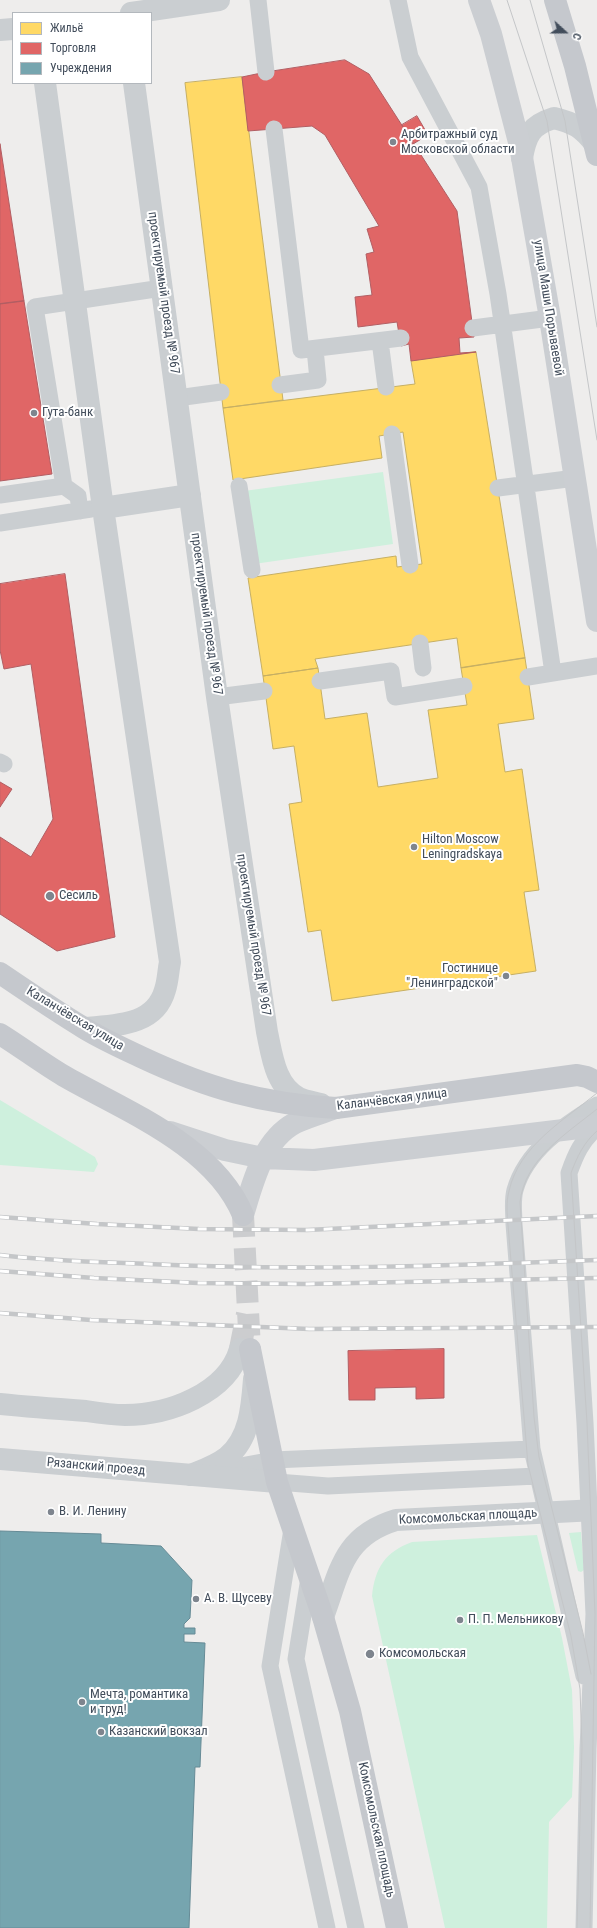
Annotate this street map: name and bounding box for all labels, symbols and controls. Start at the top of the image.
legend [12,12,152,84]
north arrow [545,12,585,52]
text: Жильё [50,21,83,35]
text: С [569,31,584,42]
text: Торговля [50,41,96,55]
text: Учреждения [50,61,112,75]
place label: Арбитражный суд Московской области [401,127,515,158]
marker: Арбитражный суд Московской области [388,137,398,147]
street label: проектируемый проезд № 967 [144,211,182,375]
street label: улица Маши Порываевой [530,239,566,377]
place label: Гута-банк [42,405,93,421]
marker: Гута-банк [29,408,39,418]
street label: проектируемый проезд № 967 [187,532,225,696]
place label: Hilton Moscow Leningradskaya [422,832,502,863]
marker: Hilton Moscow Leningradskaya [409,842,419,852]
street label: проектируемый проезд № 967 [232,853,274,1017]
place label: Сесиль [59,888,98,904]
marker: Сесиль [44,890,56,902]
place label: Гостинице "Ленинградской" [406,961,498,992]
marker: Гостинице "Ленинградской" [501,971,511,981]
street label: Каланчёвская улица [23,984,127,1054]
street label: Каланчёвская улица [336,1085,448,1115]
street label: Рязанский проезд [46,1455,146,1479]
place label: В. И. Ленину [59,1504,126,1520]
street label: Комсомольская площадь [398,1506,538,1528]
marker: В. И. Ленину [46,1507,56,1517]
place label: А. В. Щусеву [204,1591,272,1607]
marker: А. В. Щусеву [191,1594,201,1604]
place label: П. П. Мельникову [468,1612,563,1628]
marker: П. П. Мельникову [455,1615,465,1625]
place label: Комсомольская [379,1646,466,1662]
marker: Комсомольская [364,1648,376,1660]
place label: Мечта, романтика и труд! [90,1687,188,1718]
marker: Мечта, романтика и труд! [77,1697,87,1707]
place label: Казанский вокзал [109,1724,208,1740]
marker: Казанский вокзал [96,1727,106,1737]
street label: Комсомольская площадь [354,1761,398,1899]

